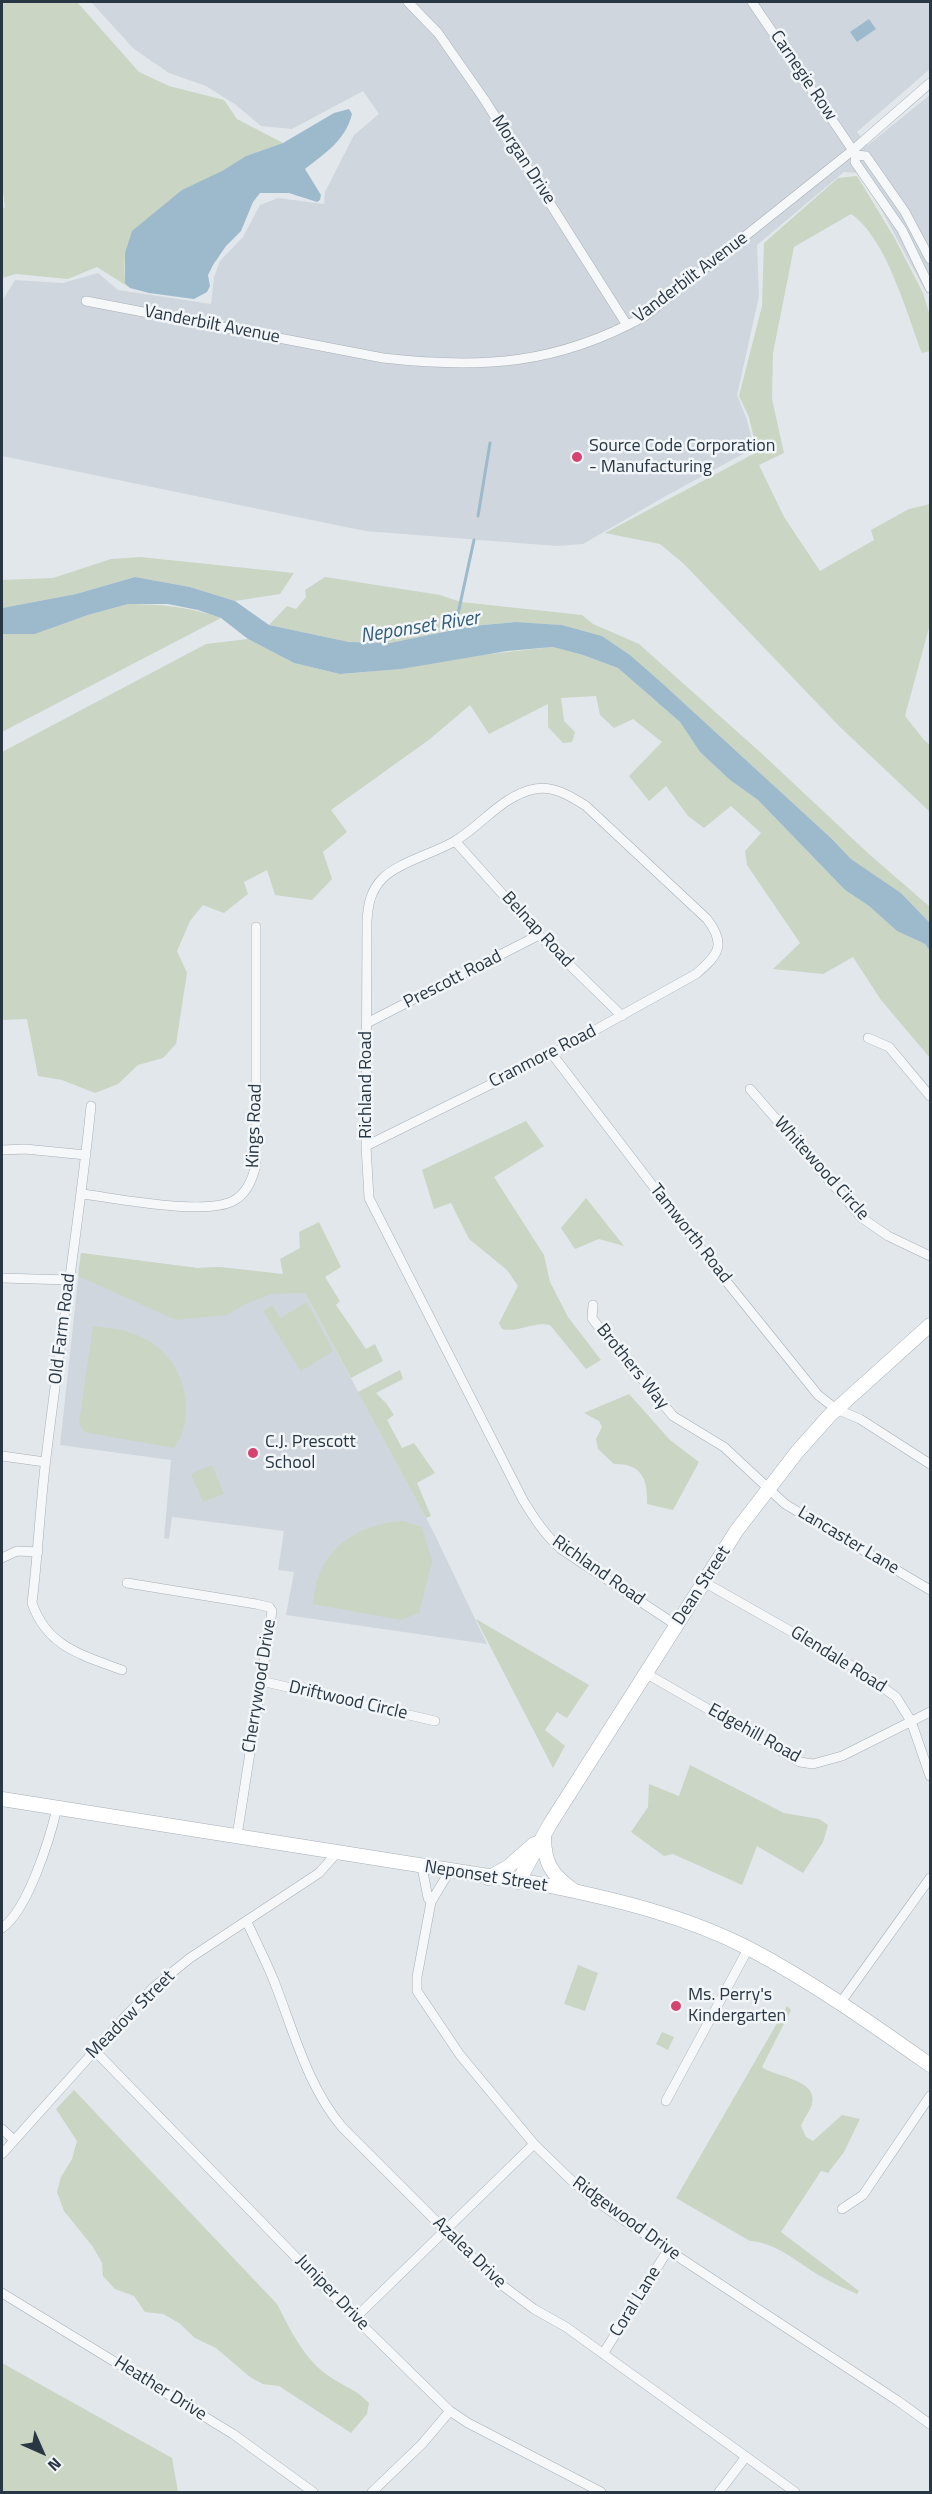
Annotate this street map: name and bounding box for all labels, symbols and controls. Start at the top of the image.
street label: Carnegie Row [765,27,841,125]
street label: Morgan Drive [486,111,560,209]
street label: Vanderbilt Avenue [630,228,752,328]
street label: Vanderbilt Avenue [142,301,282,349]
place label: Source Code Corporation - Manufacturing [589,436,775,478]
marker: Source Code Corporation - Manufacturing [570,450,584,464]
water label: Neponset River [359,607,481,649]
street label: Belnap Road [497,888,577,972]
street label: Prescott Road [400,946,506,1014]
street label: Cranmore Road [486,1021,600,1093]
street label: Richland Road [356,1031,378,1139]
street label: Kings Road [243,1083,267,1169]
street label: Whitewood Circle [769,1113,873,1225]
street label: Tamworth Road [645,1180,735,1288]
street label: Old Farm Road [45,1272,81,1386]
street label: Brothers Way [591,1320,673,1414]
place label: C.J. Prescott School [265,1432,356,1474]
marker: C.J. Prescott School [246,1446,260,1460]
street label: Lancaster Lane [793,1502,903,1580]
street label: Richland Road [548,1531,648,1611]
street label: Dean Street [669,1542,735,1630]
street label: Cherrywood Drive [239,1618,281,1754]
street label: Glendale Road [786,1622,890,1698]
street label: Driftwood Circle [287,1677,409,1725]
street label: Edgehill Road [704,1700,804,1768]
street label: Neponset Street [423,1857,549,1897]
street label: Meadow Street [82,1966,180,2064]
place label: Ms. Perry's Kindergarten [688,1985,786,2028]
marker: Ms. Perry's Kindergarten [669,1999,683,2013]
street label: Ridgewood Drive [568,2173,684,2265]
street label: Azalea Drive [428,2213,510,2293]
street label: Juniper Drive [291,2251,373,2335]
street label: Coral Lane [606,2263,666,2341]
street label: Heather Drive [110,2352,210,2426]
north arrow [12,2422,72,2482]
text: N [42,2452,67,2477]

